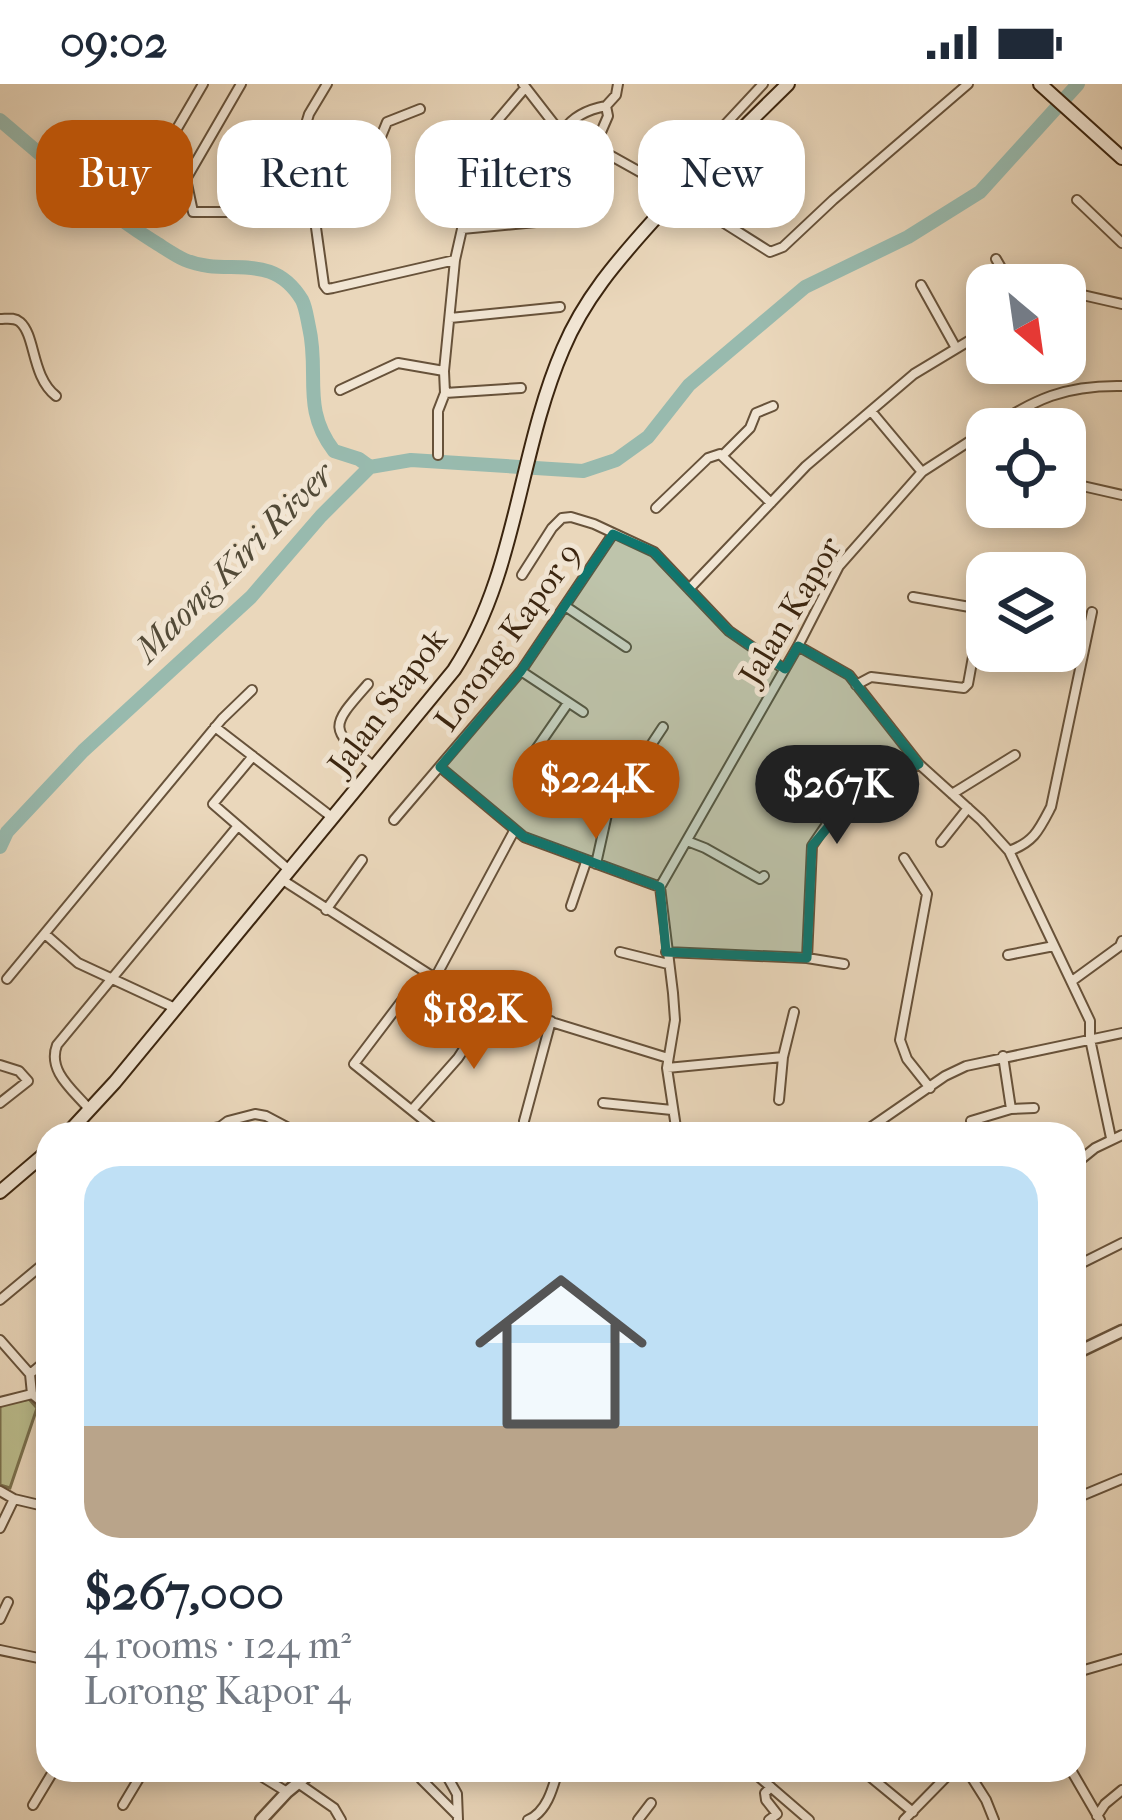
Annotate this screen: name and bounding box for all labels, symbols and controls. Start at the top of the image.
text: 09:02 [60,16,167,69]
chip: Buy [36,120,193,228]
chip: Rent [217,120,391,228]
chip: Filters [415,120,614,228]
chip: New [638,120,805,228]
north arrow [966,264,1086,384]
map controls [966,264,1086,672]
button: locate [966,408,1086,528]
water label: Maong Kiri River [124,452,344,672]
street label: Jalan Kapor [730,530,850,695]
street label: Lorong Kapor 9 [427,535,589,739]
button: layers [966,552,1086,672]
street label: Jalan Stapok [319,620,456,785]
pin: $224K [512,740,680,842]
pin: $267K [753,745,921,847]
text: $224K [540,756,652,802]
text: $267K [782,761,892,807]
pin: $182K [390,970,558,1072]
text: $182K [422,986,526,1032]
icon: home [453,1244,669,1460]
text: $267,000 [84,1562,284,1622]
text: 4 rooms · 124 m² [84,1622,351,1668]
text: Lorong Kapor 4 [84,1668,350,1714]

